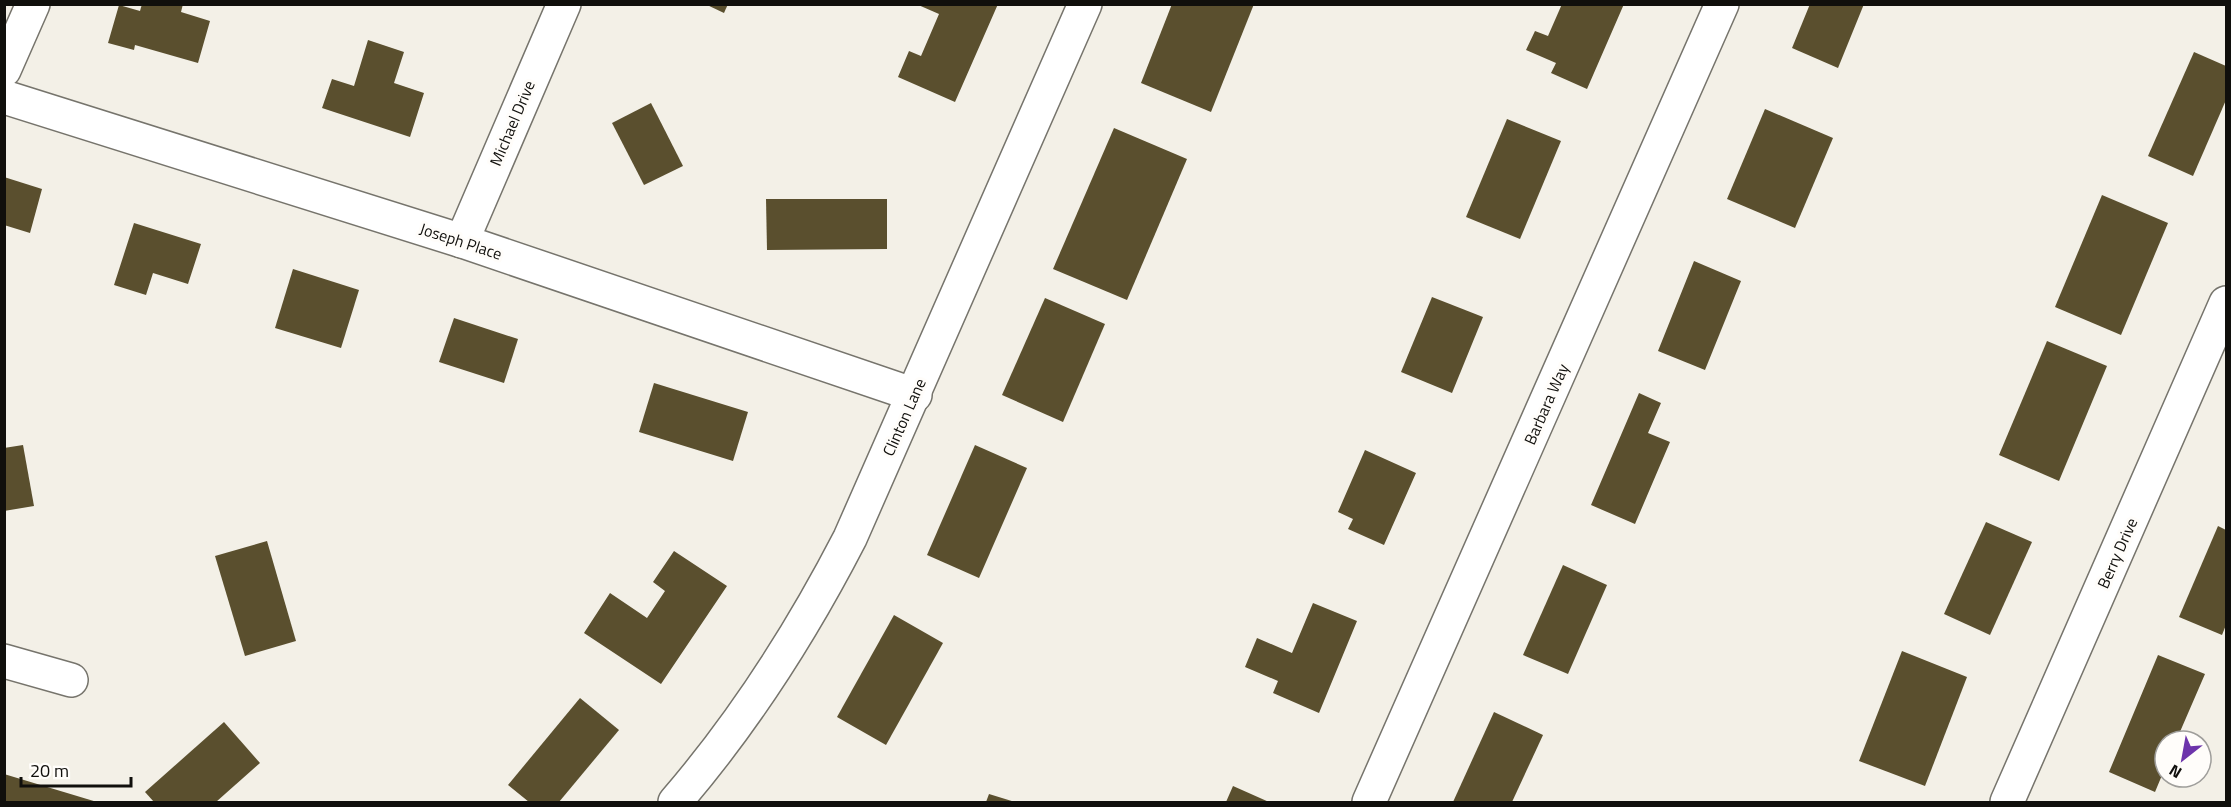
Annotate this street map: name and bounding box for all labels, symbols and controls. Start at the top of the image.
street label: Michael Drive [483,77,541,169]
street label: Joseph Place [417,216,505,266]
street label: Barbara Way [1517,359,1575,448]
street label: Clinton Lane [876,374,932,460]
street label: Berry Drive [2091,514,2143,592]
north arrow [2153,729,2213,789]
scale bar [21,750,130,788]
text: 20 m [30,757,69,784]
text: N [2164,759,2186,785]

